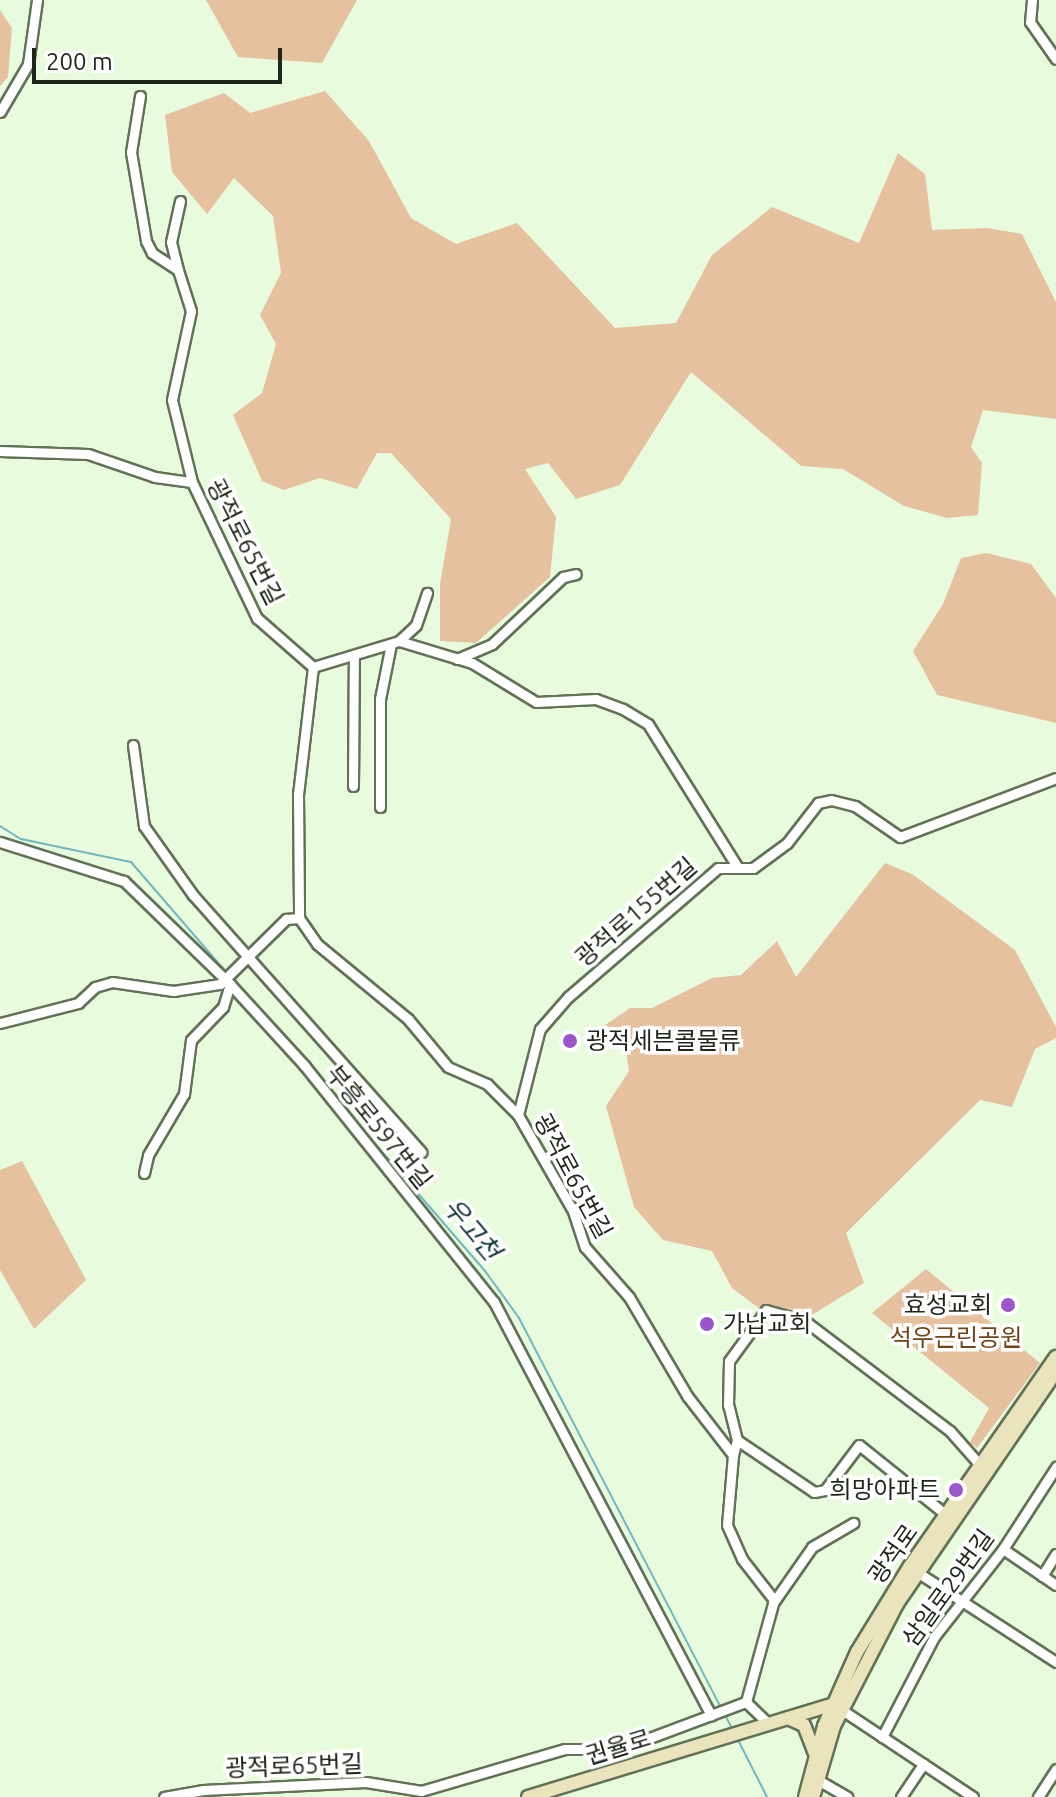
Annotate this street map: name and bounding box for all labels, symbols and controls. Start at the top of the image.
scale bar [36,32,286,82]
text: 200 m [46,48,113,75]
street label: 광적로65번길 [201,474,289,610]
street label: 광적로155번길 [570,852,702,972]
place label: 광적세븐콜물류 [586,1027,741,1055]
marker: 광적세븐콜물류 [561,1032,579,1050]
street label: 부흥로597번길 [320,1059,438,1195]
street label: 광적로65번길 [528,1109,618,1243]
water label: 우고천 [437,1191,507,1267]
place label: 효성교회 [904,1291,992,1319]
marker: 효성교회 [999,1296,1017,1314]
place label: 가납교회 [723,1310,811,1338]
marker: 가납교회 [698,1315,716,1333]
park label: 석우근린공원 [890,1324,1022,1352]
place label: 희망아파트 [830,1476,940,1504]
marker: 희망아파트 [947,1481,965,1499]
street label: 광적로 [862,1519,924,1589]
street label: 삼일로29번길 [896,1524,1000,1652]
street label: 권율로 [582,1724,654,1770]
street label: 광적로65번길 [225,1749,363,1783]

